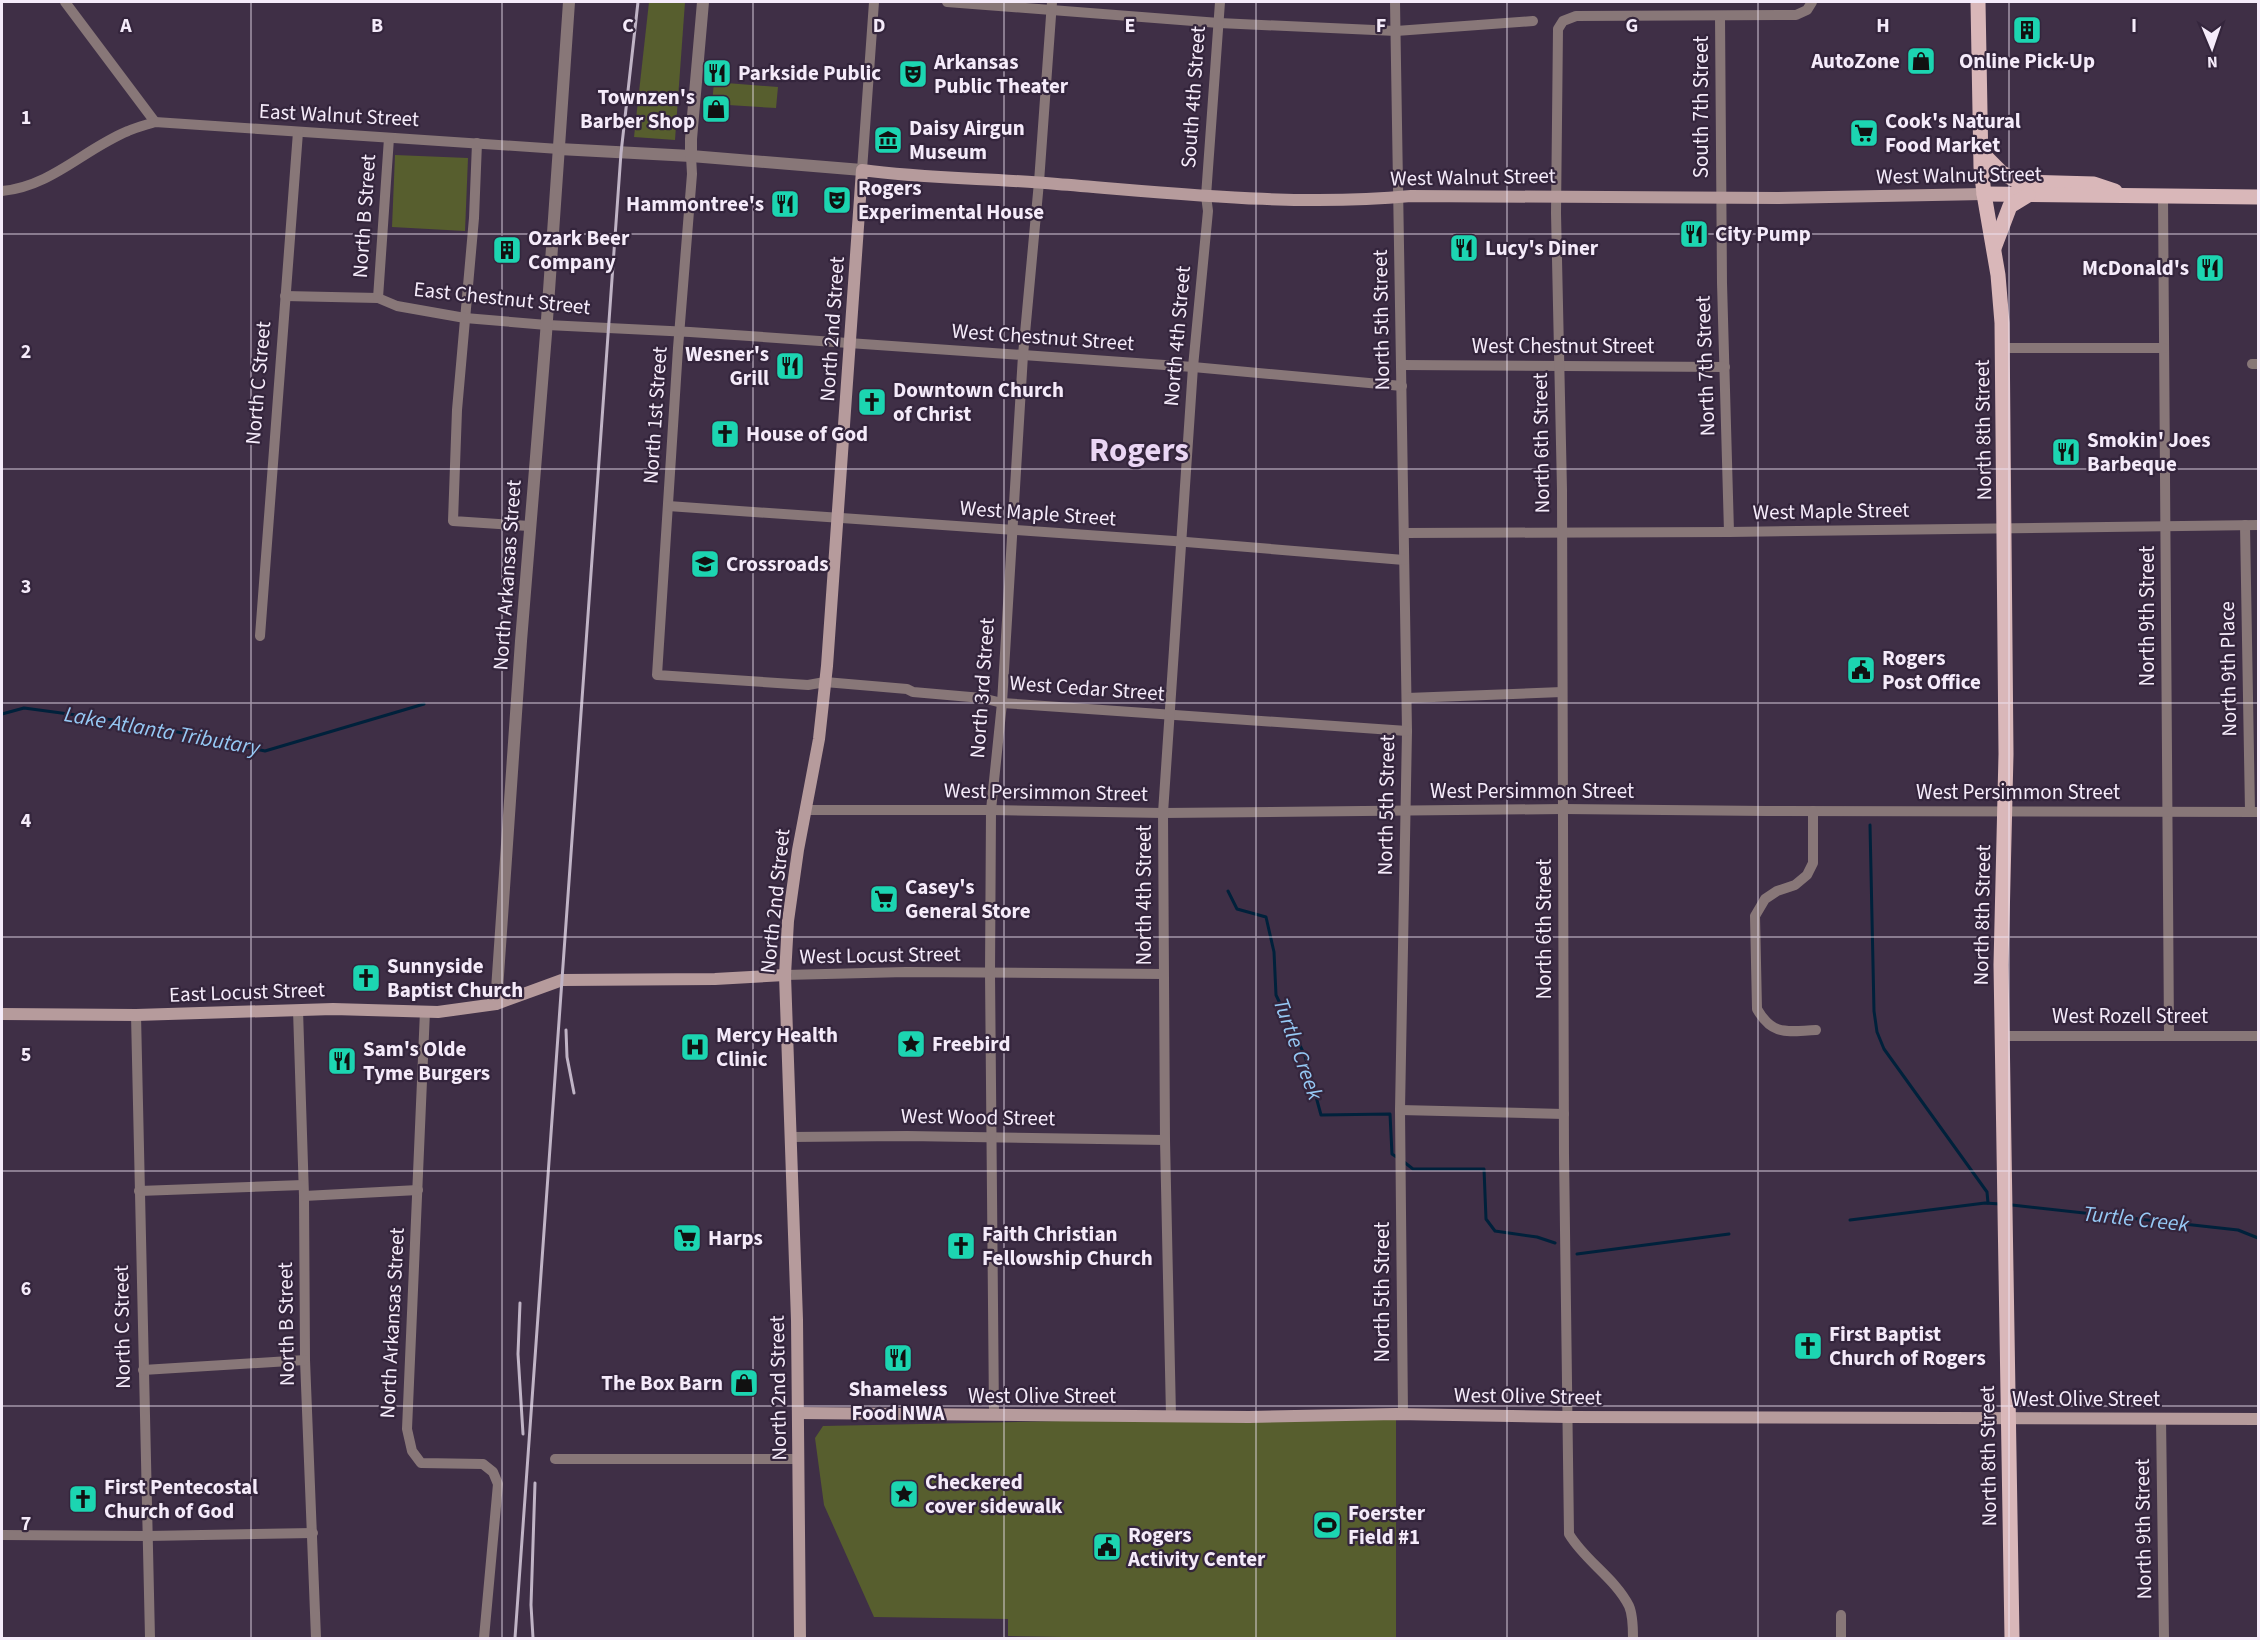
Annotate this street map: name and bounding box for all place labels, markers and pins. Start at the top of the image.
building icon: Online Pick-Up [2011,14,2043,46]
shop icon: AutoZone [1905,45,1937,77]
place label: AutoZone [1810,46,1900,76]
place label: Online Pick-Up [1959,46,2095,76]
place label: Arkansas Public Theater [933,47,1069,101]
restaurant icon: Parkside Public [701,57,733,89]
place label: Parkside Public [738,58,881,88]
theatre icon: Arkansas Public Theater [897,58,929,90]
place label: Townzen's Barber Shop [580,82,695,136]
shop icon: Townzen's Barber Shop [700,93,732,125]
place label: Cook's Natural Food Market [1885,106,2021,160]
place label: Daisy Airgun Museum [909,113,1025,167]
supermarket icon: Cook's Natural Food Market [1848,117,1880,149]
museum icon: Daisy Airgun Museum [872,124,904,156]
place label: Rogers Experimental House [858,173,1044,227]
theatre icon: Rogers Experimental House [821,184,853,216]
restaurant icon: Hammontree's [769,188,801,220]
place label: Hammontree's [626,189,764,219]
restaurant icon: City Pump [1678,218,1710,250]
place label: City Pump [1715,219,1811,249]
place label: Ozark Beer Company [528,223,630,277]
restaurant icon: Lucy's Diner [1448,232,1480,264]
place label: Lucy's Diner [1485,233,1599,263]
building icon: Ozark Beer Company [491,234,523,266]
restaurant icon: McDonald's [2194,252,2226,284]
place label: McDonald's [2082,253,2189,283]
place label: Wesner's Grill [685,339,769,393]
restaurant icon: Wesner's Grill [774,350,806,382]
place label: Downtown Church of Christ [893,375,1064,429]
church icon: Downtown Church of Christ [856,386,888,418]
church icon: House of God [709,418,741,450]
place label: House of God [746,419,868,449]
place label: Smokin' Joes Barbeque [2087,425,2211,479]
restaurant icon: Smokin' Joes Barbeque [2050,436,2082,468]
school or university icon: Crossroads [689,548,721,580]
place label: Crossroads [726,549,829,579]
place label: Rogers Post Office [1882,643,1981,697]
public building icon: Rogers Post Office [1845,654,1877,686]
place label: Casey's General Store [905,872,1031,926]
supermarket icon: Casey's General Store [868,883,900,915]
place label: Sunnyside Baptist Church [387,951,523,1005]
church icon: Sunnyside Baptist Church [350,962,382,994]
place label: Mercy Health Clinic [716,1020,838,1074]
place icon: Freebird [895,1028,927,1060]
place label: Freebird [932,1029,1011,1059]
hospital icon: Mercy Health Clinic [679,1031,711,1063]
place label: Sam's Olde Tyme Burgers [363,1034,490,1088]
restaurant icon: Sam's Olde Tyme Burgers [326,1045,358,1077]
place label: Faith Christian Fellowship Church [982,1219,1153,1273]
supermarket icon: Harps [671,1222,703,1254]
place label: Harps [708,1223,763,1253]
church icon: Faith Christian Fellowship Church [945,1230,977,1262]
place label: First Baptist Church of Rogers [1829,1319,1986,1373]
church icon: First Baptist Church of Rogers [1792,1330,1824,1362]
restaurant icon: Shameless Food NWA [882,1342,914,1374]
shop icon: The Box Barn [728,1367,760,1399]
place label: The Box Barn [601,1368,723,1398]
place label: Shameless Food NWA [848,1374,948,1428]
place label: Checkered cover sidewalk [925,1467,1063,1521]
place label: First Pentecostal Church of God [104,1472,258,1526]
place icon: Checkered cover sidewalk [888,1478,920,1510]
church icon: First Pentecostal Church of God [67,1483,99,1515]
place label: Foerster Field #1 [1348,1498,1426,1552]
sports icon: Foerster Field #1 [1311,1509,1343,1541]
place label: Rogers Activity Center [1127,1520,1266,1574]
public building icon: Rogers Activity Center [1091,1531,1123,1563]

